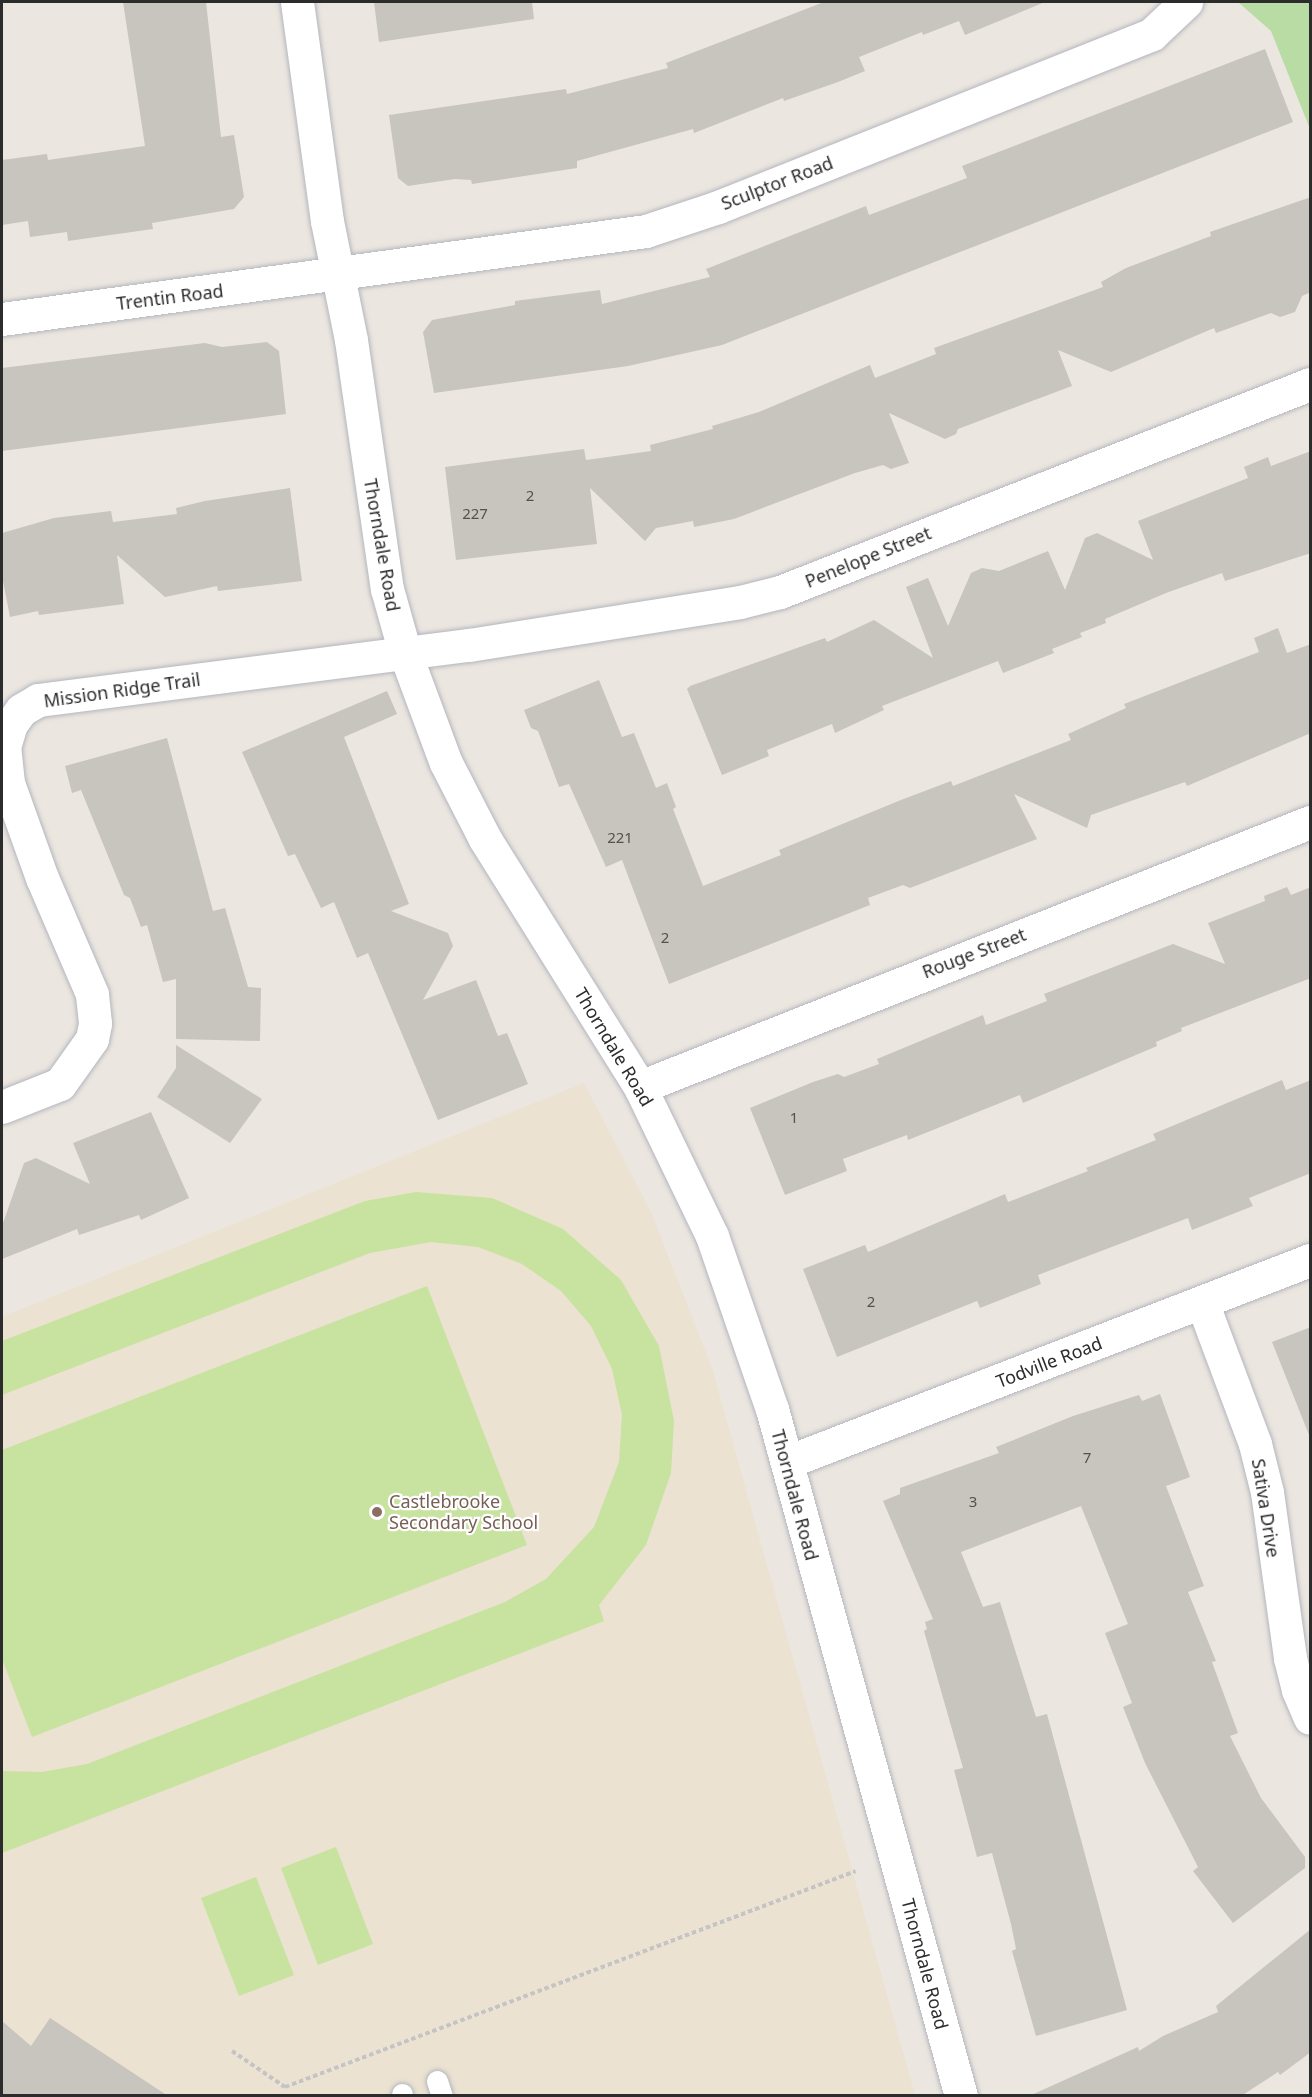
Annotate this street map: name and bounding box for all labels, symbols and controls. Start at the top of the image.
street label: Sculptor Road [718,152,836,214]
street label: Trentin Road [115,280,225,314]
street label: Thorndale Road [360,477,404,613]
house number: 2 [526,487,534,505]
house number: 227 [462,505,488,523]
street label: Penelope Street [802,522,934,592]
street label: Mission Ridge Trail [42,668,202,712]
house number: 221 [607,829,633,847]
street label: Rouge Street [919,923,1029,983]
house number: 2 [661,929,669,947]
street label: Thorndale Road [570,984,658,1110]
house number: 1 [790,1109,798,1127]
house number: 2 [867,1293,875,1311]
street label: Todville Road [993,1332,1105,1392]
street label: Thorndale Road [767,1427,823,1563]
house number: 7 [1083,1449,1091,1467]
street label: Sativa Drive [1248,1457,1284,1559]
place label: Castlebrooke Secondary School [389,1491,538,1534]
house number: 3 [969,1493,977,1511]
marker: Castlebrooke Secondary School [370,1505,384,1519]
street label: Thorndale Road [897,1896,953,2032]

